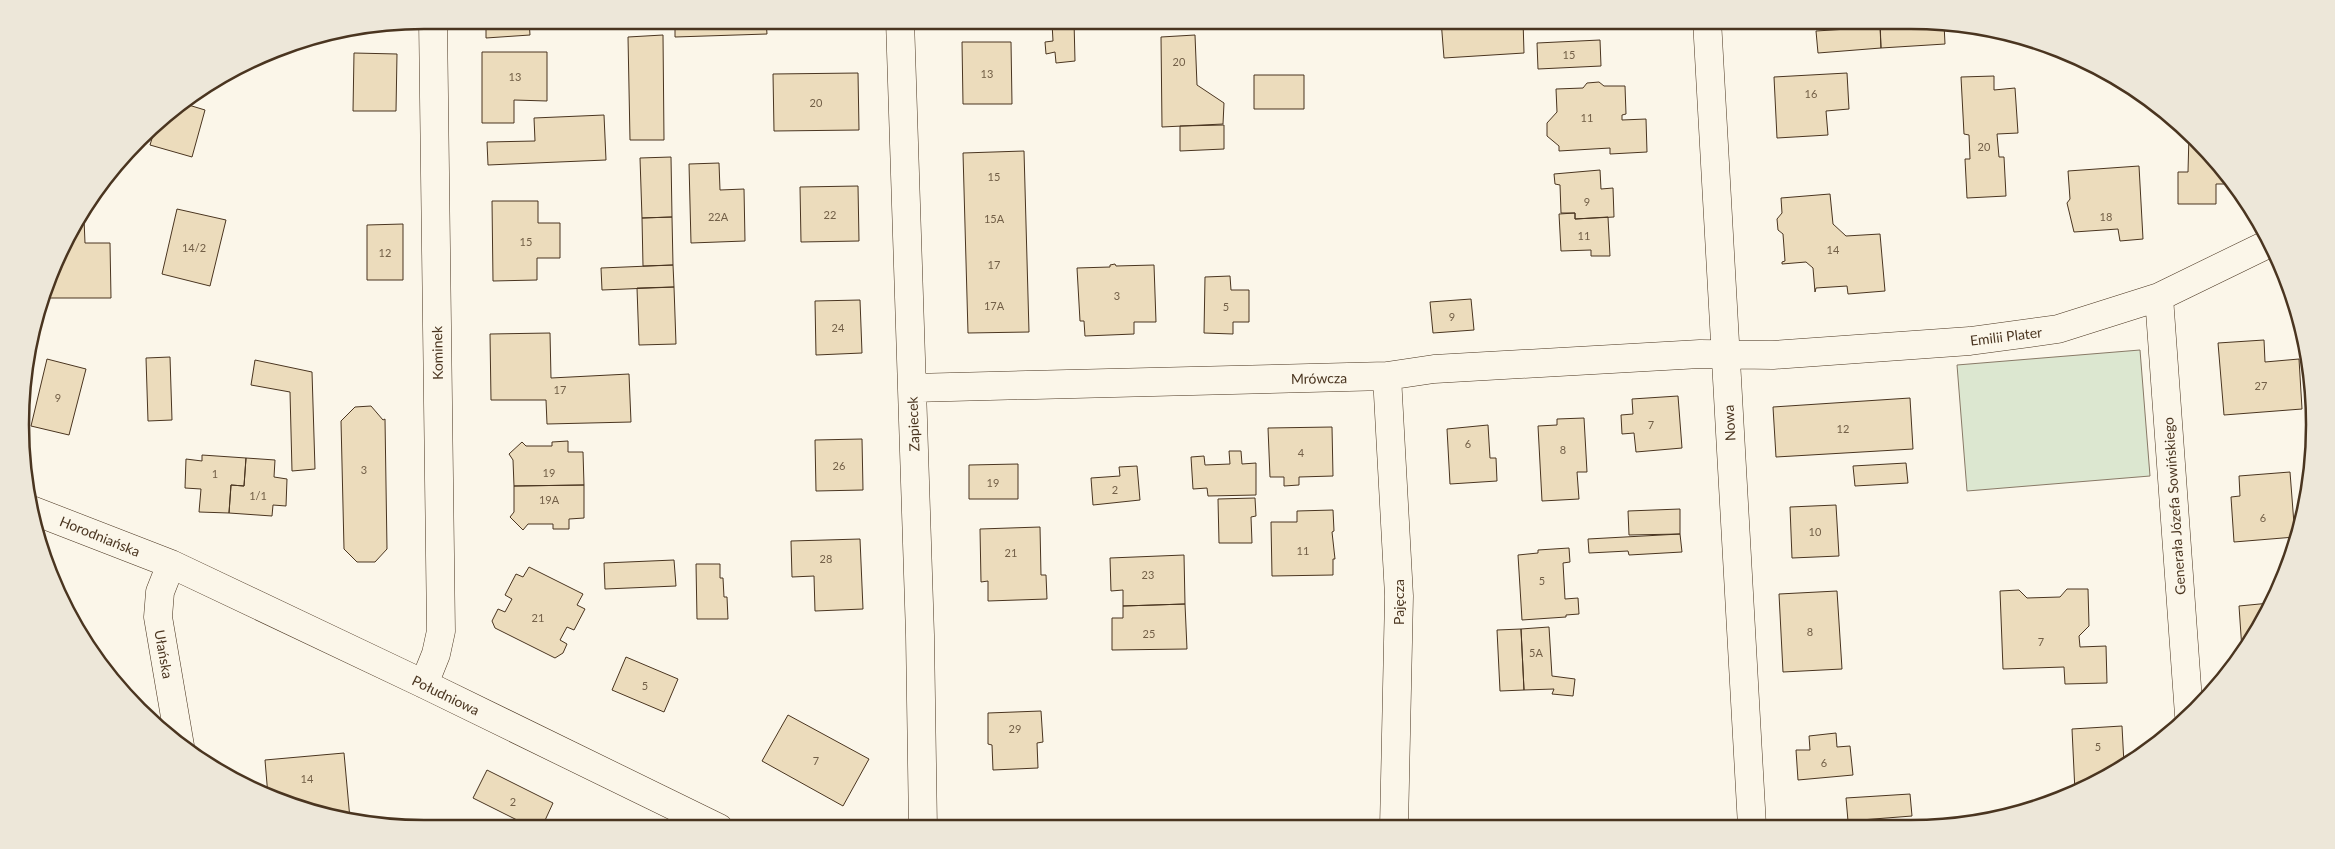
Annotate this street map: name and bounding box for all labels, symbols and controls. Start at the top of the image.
house number: 15 [1563,48,1575,61]
house number: 20 [1173,55,1186,68]
house number: 13 [981,67,993,80]
house number: 13 [509,70,521,83]
house number: 16 [1805,87,1817,100]
house number: 20 [810,96,823,109]
house number: 11 [1581,111,1593,124]
house number: 20 [1978,140,1991,153]
house number: 15 [988,170,1000,183]
house number: 9 [1584,195,1590,208]
house number: 22 [824,208,836,221]
house number: 22A [708,210,729,223]
house number: 18 [2100,210,2112,223]
house number: 15A [984,212,1005,225]
house number: 11 [1578,229,1590,242]
house number: 15 [520,235,532,248]
house number: 14/2 [182,241,206,254]
house number: 14 [1827,243,1840,256]
house number: 12 [379,246,391,259]
house number: 17 [988,258,1000,271]
house number: 3 [1114,289,1120,302]
house number: 17A [984,299,1005,312]
house number: 5 [1223,300,1229,313]
house number: 9 [1449,310,1455,323]
house number: 24 [832,321,845,334]
street label: Emilii Plater [1969,323,2043,349]
street label: Kominek [428,325,446,380]
street label: Mrówcza [1291,369,1347,387]
house number: 27 [2255,379,2267,392]
house number: 17 [554,383,566,396]
house number: 9 [55,391,61,404]
street label: Zapiecek [904,395,922,452]
street label: Nowa [1720,404,1738,442]
street label: Generała Józefa Sowińskiego [2159,417,2189,595]
house number: 7 [1648,418,1654,431]
house number: 12 [1837,422,1849,435]
house number: 6 [1465,437,1471,450]
house number: 8 [1560,443,1566,456]
house number: 4 [1298,446,1305,459]
house number: 26 [833,459,845,472]
house number: 3 [361,463,367,476]
house number: 19 [543,466,555,479]
house number: 1 [212,467,218,480]
house number: 19 [987,476,999,489]
house number: 2 [1112,483,1118,496]
house number: 1/1 [249,489,267,502]
house number: 19A [539,493,560,506]
house number: 6 [2260,511,2266,524]
street label: Horodniańska [57,512,143,560]
house number: 10 [1809,525,1822,538]
house number: 11 [1297,544,1309,557]
house number: 21 [1005,546,1017,559]
house number: 28 [820,552,832,565]
house number: 23 [1142,568,1154,581]
house number: 5 [1539,574,1545,587]
street label: Pajęcza [1390,579,1407,625]
house number: 21 [532,611,544,624]
house number: 8 [1807,625,1813,638]
house number: 25 [1143,627,1155,640]
street label: Ułańska [151,628,177,680]
house number: 7 [2038,635,2044,648]
house number: 5A [1529,646,1543,659]
street label: Południowa [410,671,482,719]
house number: 5 [642,679,648,692]
house number: 29 [1009,722,1021,735]
house number: 5 [2095,740,2101,753]
house number: 7 [813,754,819,767]
house number: 6 [1821,756,1827,769]
house number: 14 [301,772,314,785]
house number: 2 [510,795,516,808]

